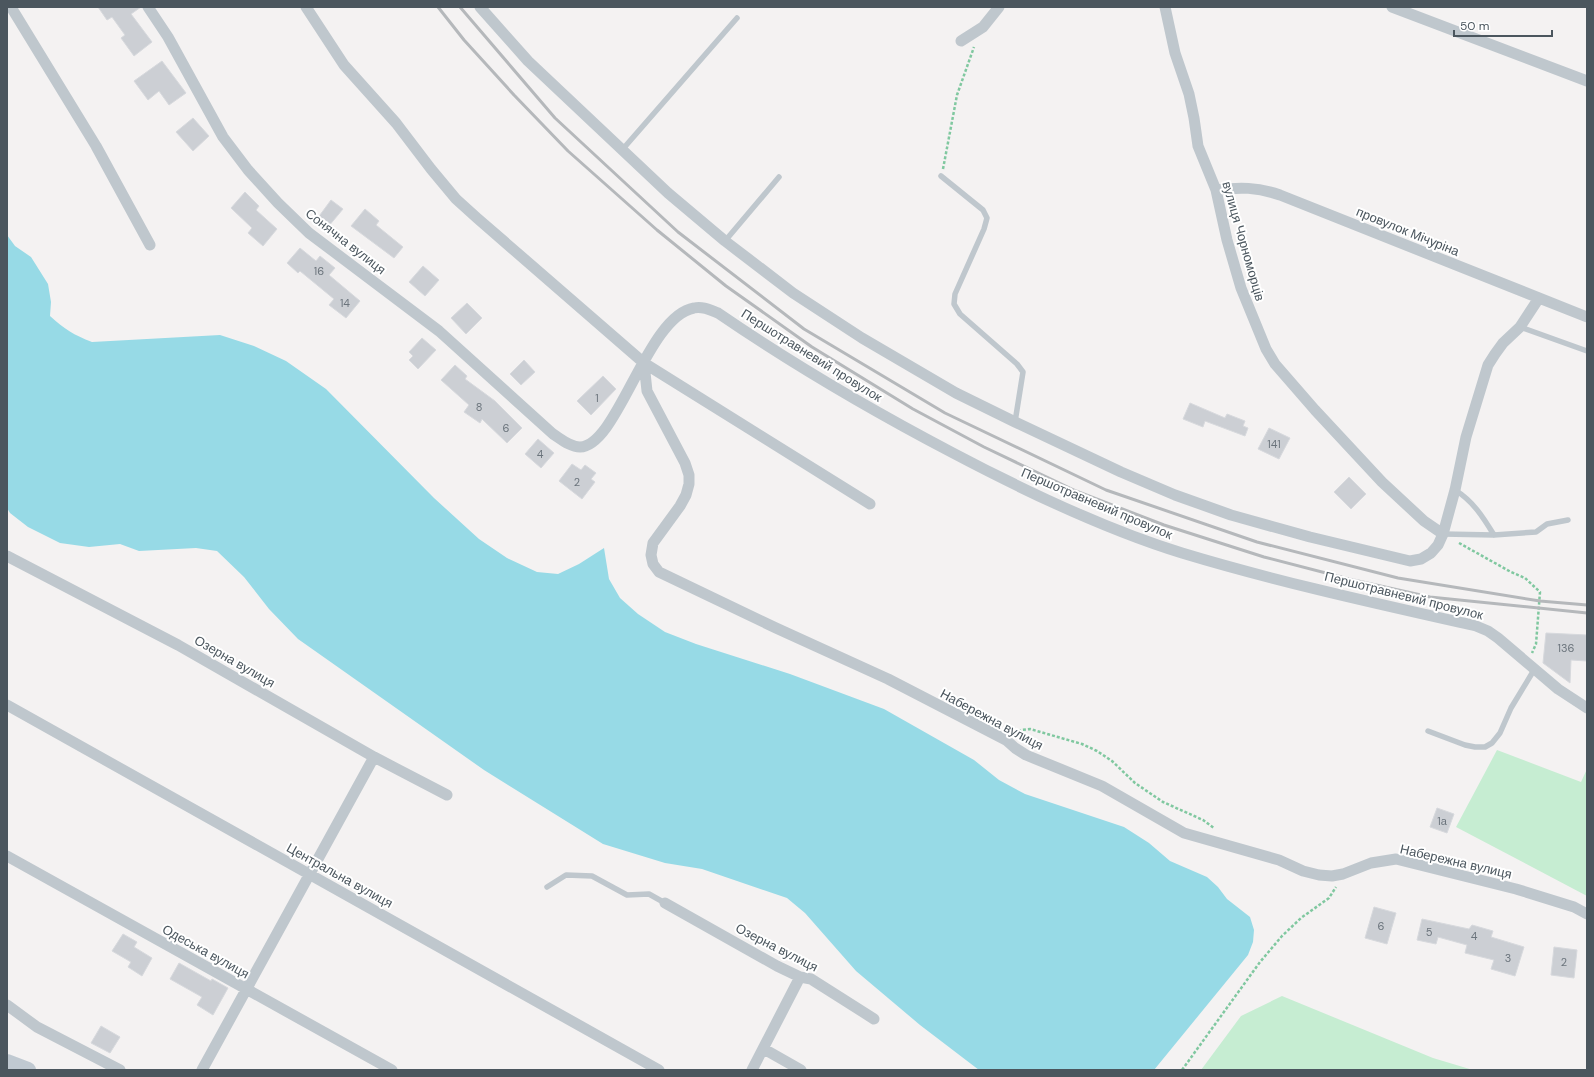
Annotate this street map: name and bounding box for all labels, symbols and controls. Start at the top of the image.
scale bar [1454,12,1552,38]
text: 50 m [1460,18,1489,34]
street label: вулиця Чорноморців [1218,179,1269,303]
street label: провулок Мічуріна [1354,203,1463,260]
street label: Сонячна вулиця [302,205,389,278]
house number: 16 [314,264,324,278]
house number: 14 [340,296,350,310]
street label: Першотравневий провулок [738,305,886,406]
house number: 1 [595,391,599,405]
house number: 8 [476,400,482,414]
house number: 6 [503,421,510,435]
house number: 141 [1267,437,1281,451]
house number: 4 [537,447,544,461]
street label: Першотравневий провулок [1019,464,1175,543]
house number: 2 [574,475,580,489]
street label: Першотравневий провулок [1323,568,1485,623]
street label: Озерна вулиця [191,631,278,691]
house number: 136 [1558,641,1575,655]
street label: Набережна вулиця [937,685,1046,754]
house number: 1а [1437,814,1448,828]
street label: Центральна вулиця [284,839,396,912]
street label: Набережна вулиця [1398,840,1513,883]
street label: Озерна вулиця [733,919,821,976]
house number: 6 [1378,919,1385,933]
street label: Одеська вулиця [159,921,252,982]
house number: 5 [1426,925,1433,939]
house number: 4 [1471,929,1478,943]
house number: 3 [1505,951,1511,965]
house number: 2 [1561,955,1567,969]

